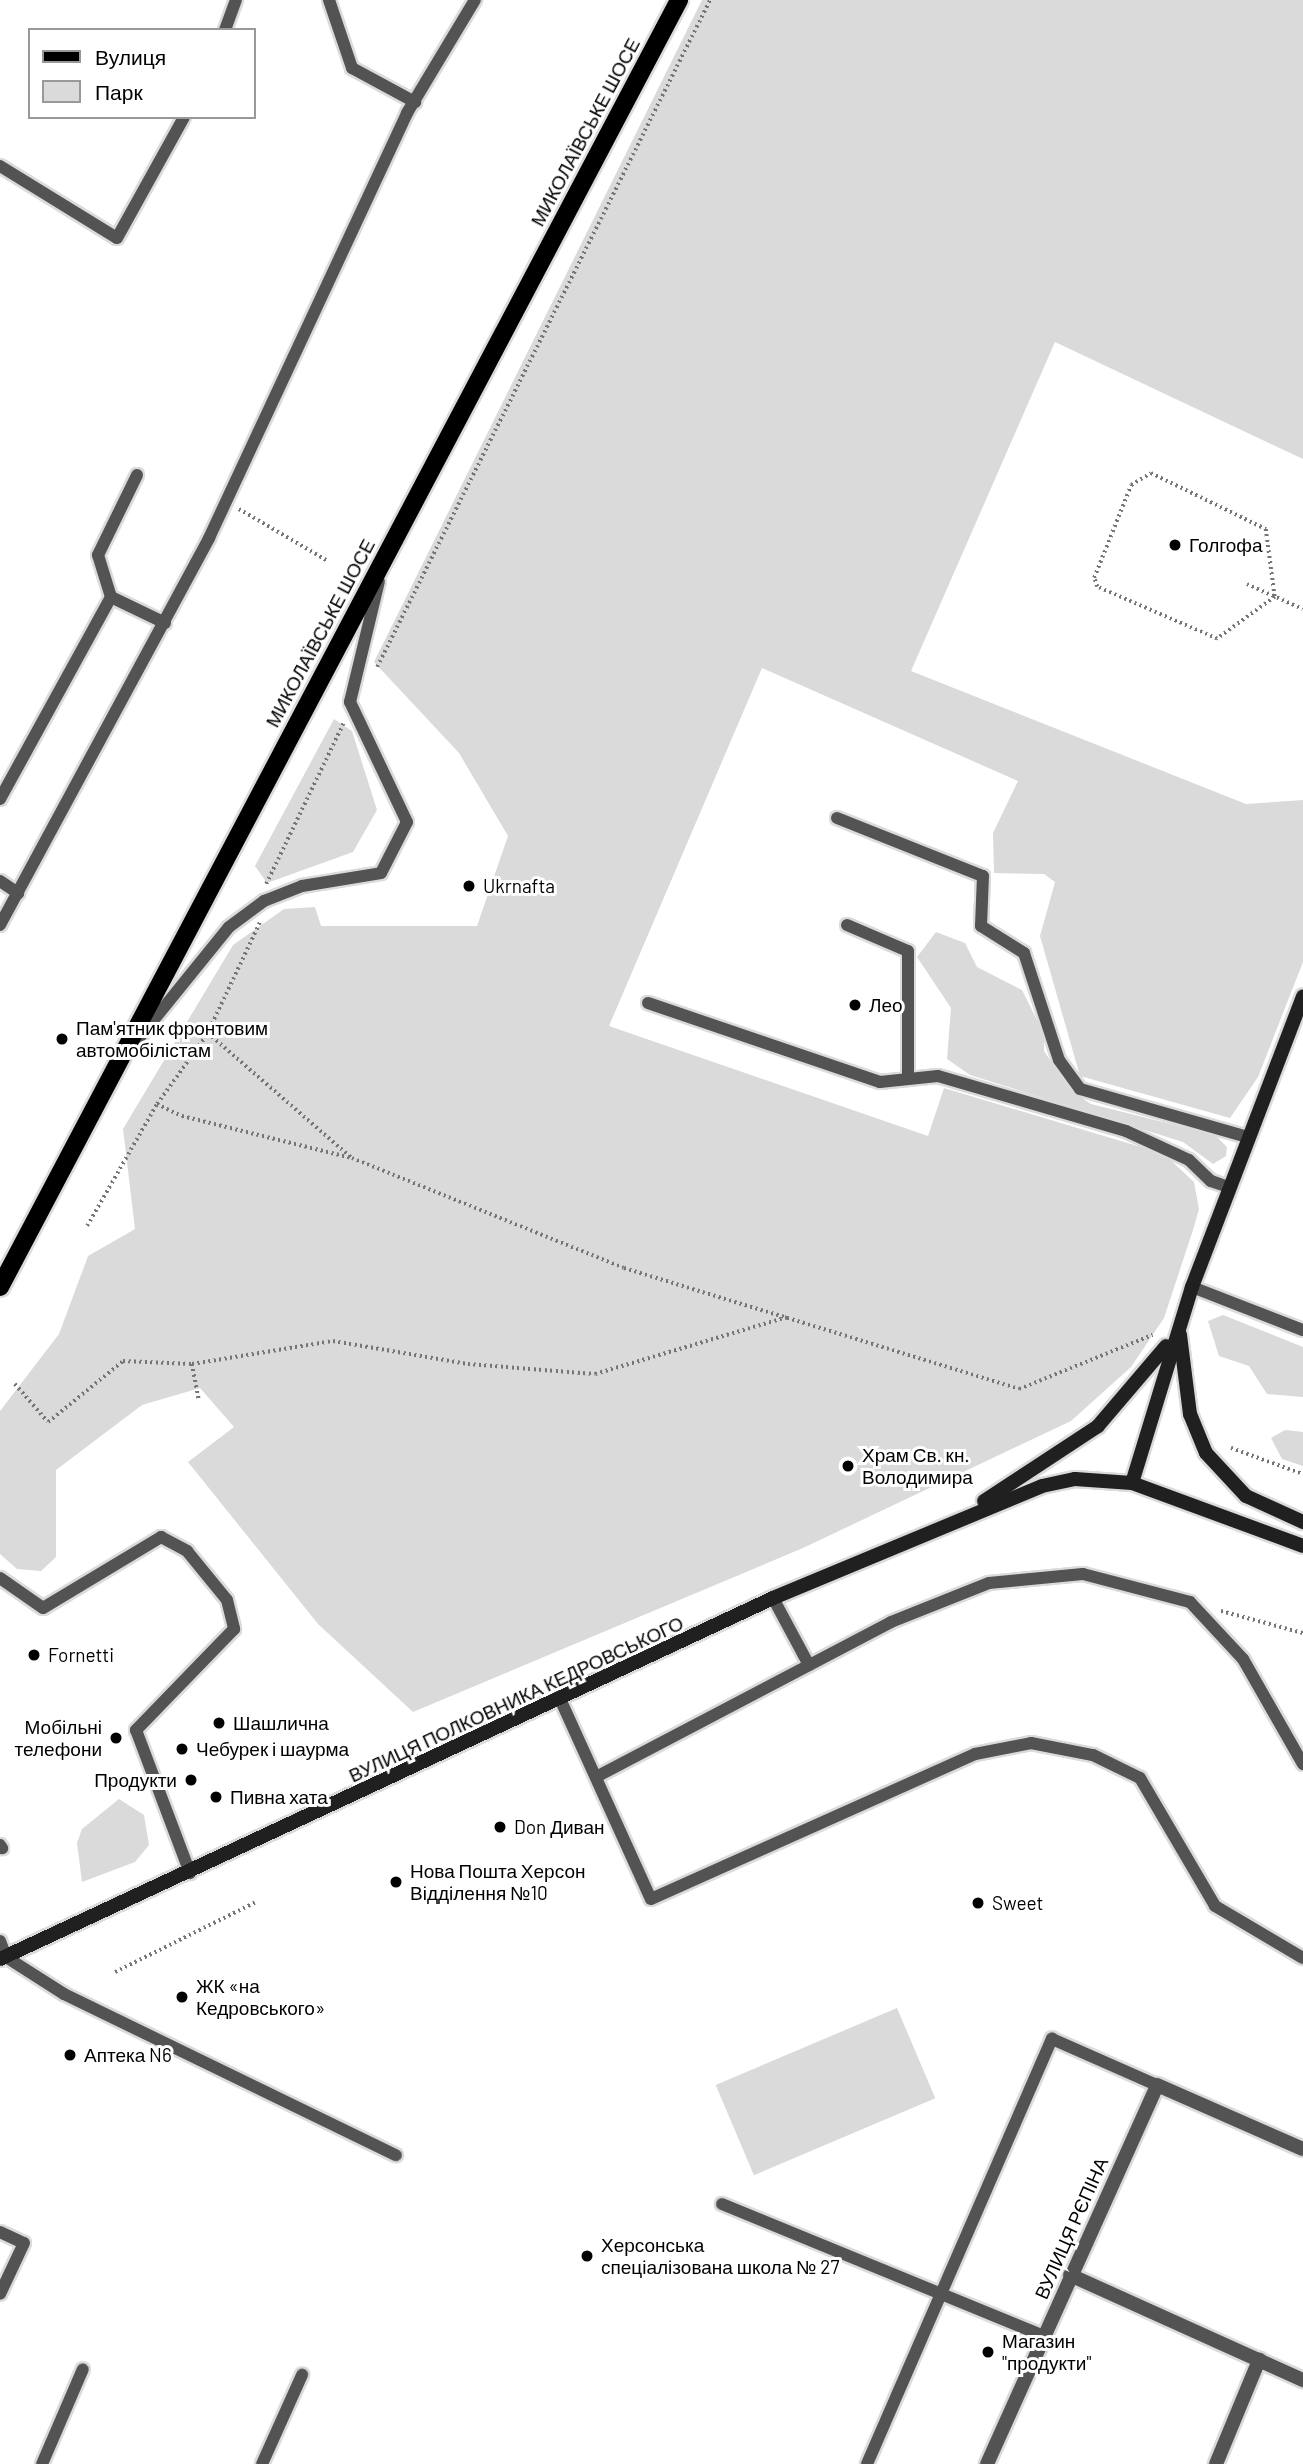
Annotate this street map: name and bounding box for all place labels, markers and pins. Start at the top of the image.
place label: Голгофа [1189,534,1263,556]
marker: Голгофа [1167,537,1183,553]
place label: Ukrnafta [483,875,555,897]
marker: Ukrnafta [461,878,477,894]
place label: Лео [869,994,903,1016]
marker: Лео [847,997,863,1013]
place label: Пам'ятник фронтовим автомобілістам [76,1017,268,1061]
marker: Пам'ятник фронтовим автомобілістам [54,1031,70,1047]
place label: Храм Св. кн. Володимира [862,1444,973,1488]
marker: Храм Св. кн. Володимира [840,1458,856,1474]
place label: Fornetti [48,1644,114,1666]
marker: Fornetti [26,1647,42,1663]
place label: Шашлична [233,1712,329,1734]
marker: Шашлична [211,1715,227,1731]
place label: Мобільні телефони [15,1716,102,1760]
marker: Мобільні телефони [108,1730,124,1746]
place label: Чебурек і шаурма [196,1738,349,1760]
marker: Чебурек і шаурма [174,1741,190,1757]
place label: Продукти [94,1769,177,1791]
marker: Продукти [183,1772,199,1788]
place label: Пивна хата [230,1786,328,1808]
marker: Пивна хата [208,1789,224,1805]
place label: Don Диван [514,1816,605,1838]
marker: Don Диван [492,1819,508,1835]
place label: Нова Пошта Херсон Відділення №10 [410,1860,585,1904]
marker: Нова Пошта Херсон Відділення №10 [388,1874,404,1890]
place label: Sweet [992,1892,1044,1914]
marker: Sweet [970,1895,986,1911]
place label: ЖК «на Кедровського» [196,1975,325,2019]
marker: ЖК «на Кедровського» [174,1989,190,2005]
place label: Аптека N6 [84,2044,172,2066]
marker: Аптека N6 [62,2047,78,2063]
place label: Херсонська спеціалізована школа № 27 [601,2234,839,2278]
marker: Херсонська спеціалізована школа № 27 [579,2248,595,2264]
place label: Магазин "продукти" [1002,2330,1091,2374]
marker: Магазин "продукти" [980,2344,996,2360]

